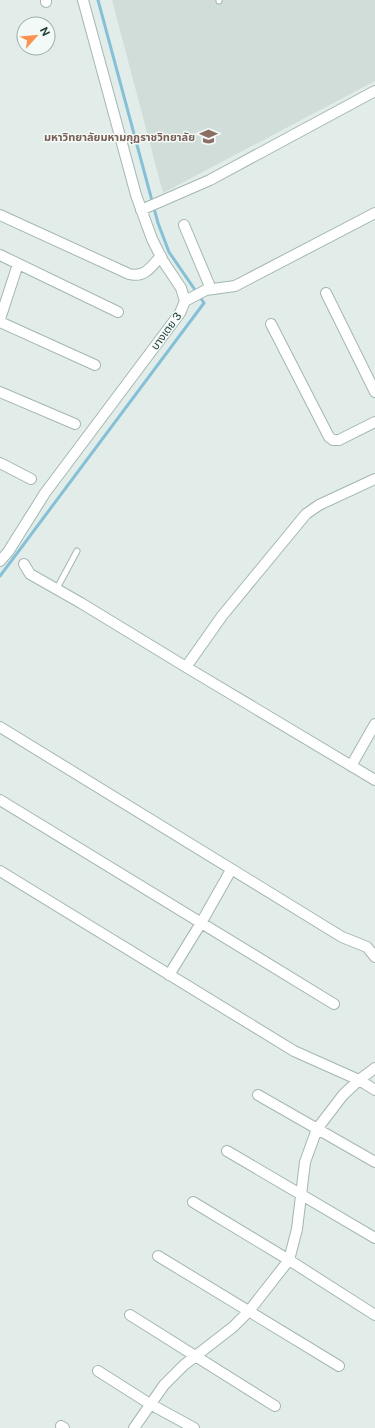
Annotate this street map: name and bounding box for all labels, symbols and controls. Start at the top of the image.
north arrow [16,16,56,56]
text: N [38,25,52,38]
school or university icon: มหาวิทยาลัยมหามกุฏราชวิทยาลัย [198,127,218,147]
place label: มหาวิทยาลัยมหามกุฏราชวิทยาลัย [44,131,195,144]
street label: บางเตย 3 [148,310,184,352]

